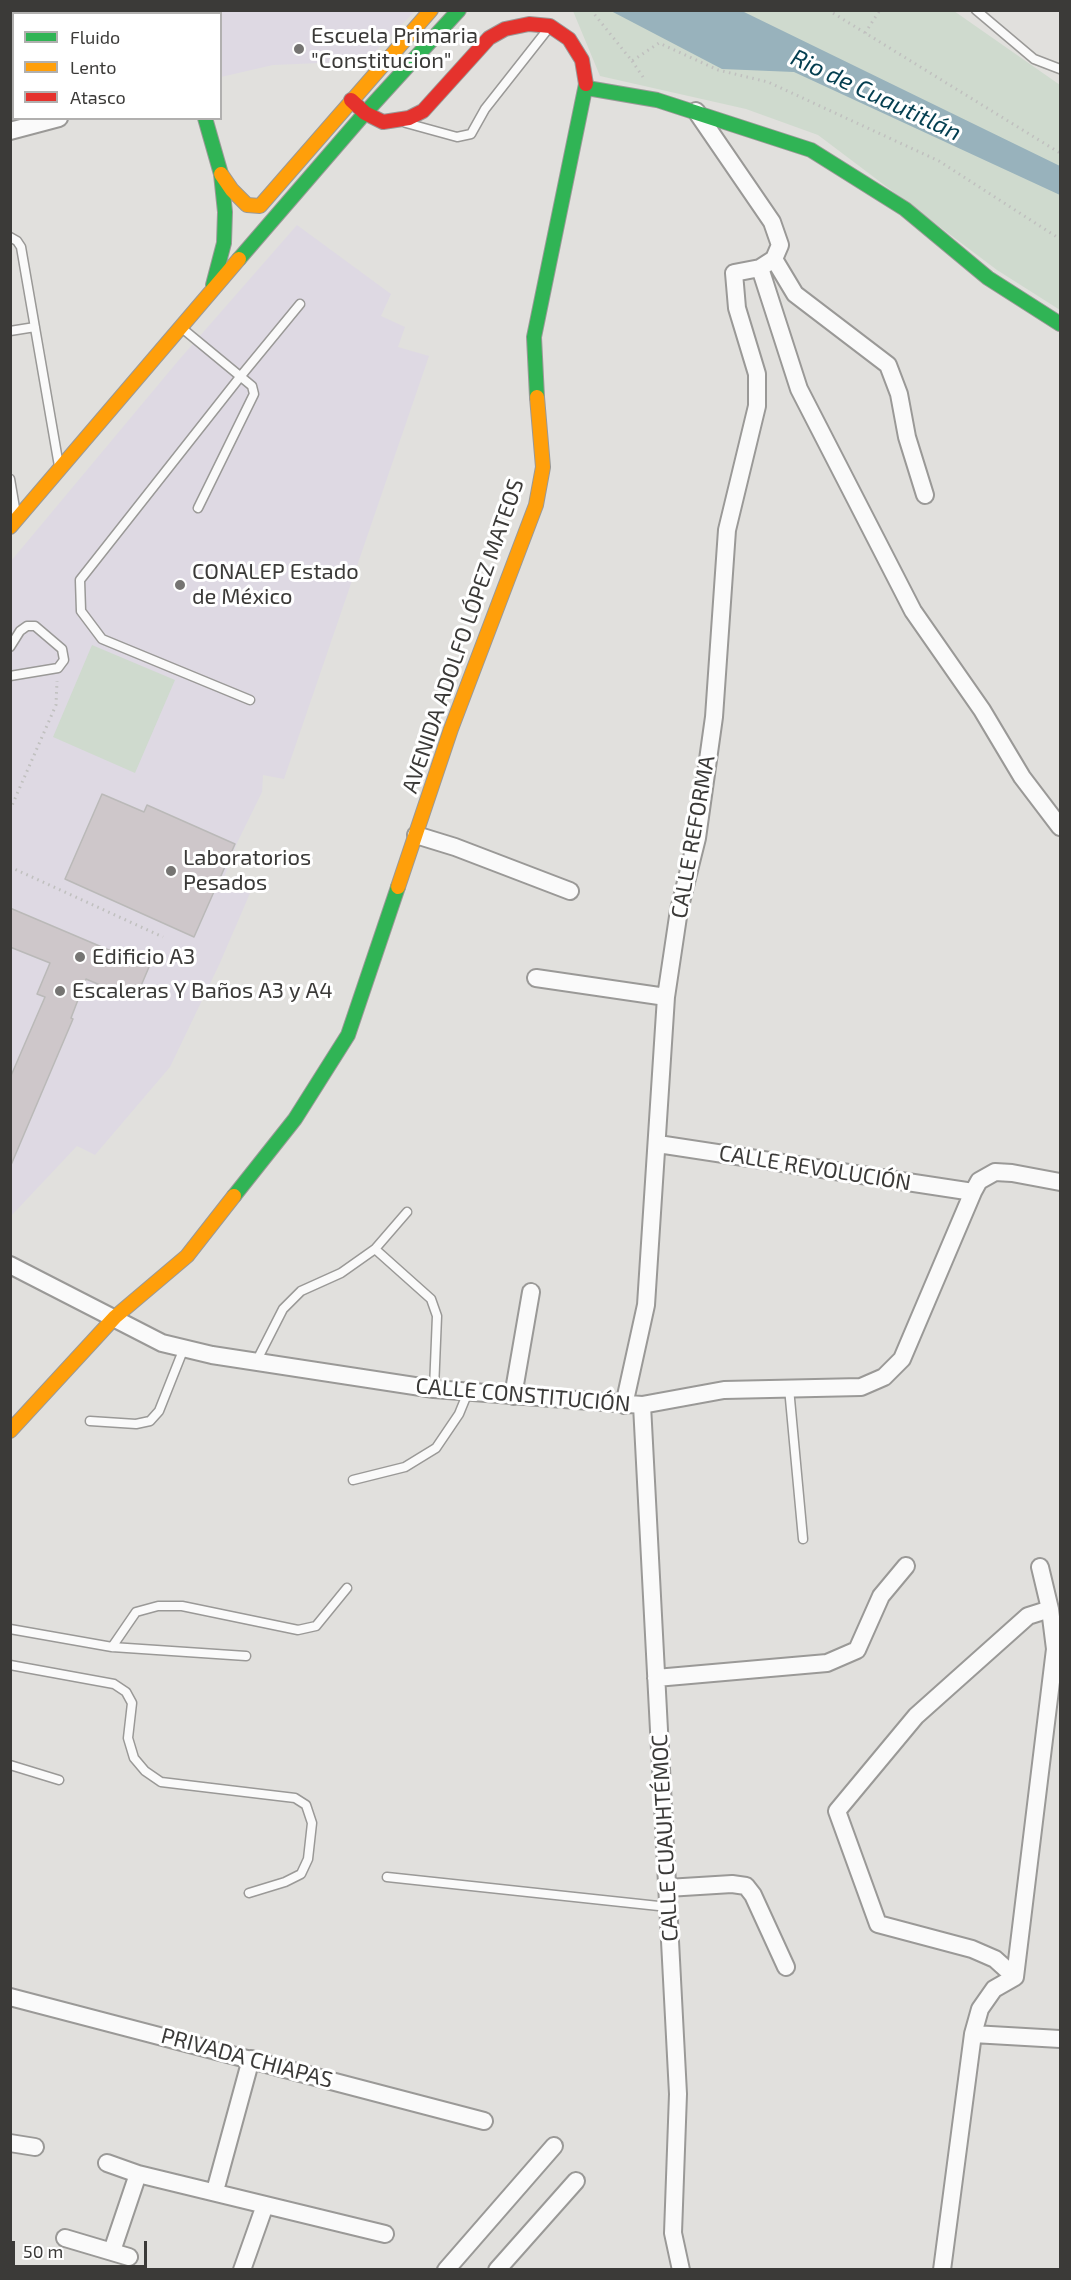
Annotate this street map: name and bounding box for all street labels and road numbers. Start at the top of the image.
street label: AVENIDA ADOLFO LÓPEZ MATEOS [397,475,529,797]
street label: CALLE REFORMA [666,753,720,921]
street label: CALLE REVOLUCIÓN [717,1140,913,1196]
street label: CALLE CONSTITUCIÓN [415,1372,631,1418]
street label: CALLE CUAUHTÉMOC [646,1734,684,1942]
street label: PRIVADA CHIAPAS [158,2022,336,2094]

